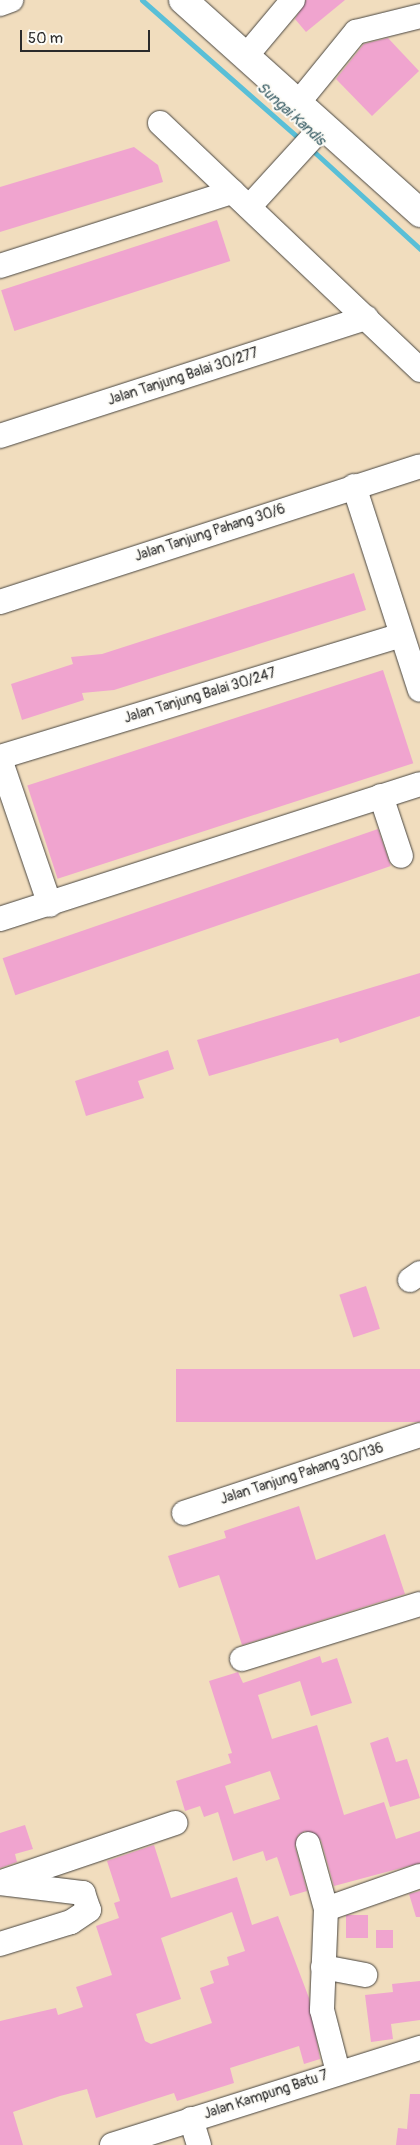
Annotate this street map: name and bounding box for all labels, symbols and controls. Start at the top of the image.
scale bar [22,20,152,52]
text: 50 m [28,29,63,48]
water label: Sungai Kandis [253,79,329,149]
street label: Jalan Tanjung Balai 30/277 [106,345,260,409]
street label: Jalan Tanjung Pahang 30/6 [133,501,287,565]
street label: Jalan Tanjung Balai 30/247 [122,665,278,727]
street label: Jalan Tanjung Pahang 30/136 [218,1440,386,1508]
street label: Jalan Kampung Batu 7 [202,2067,330,2123]

